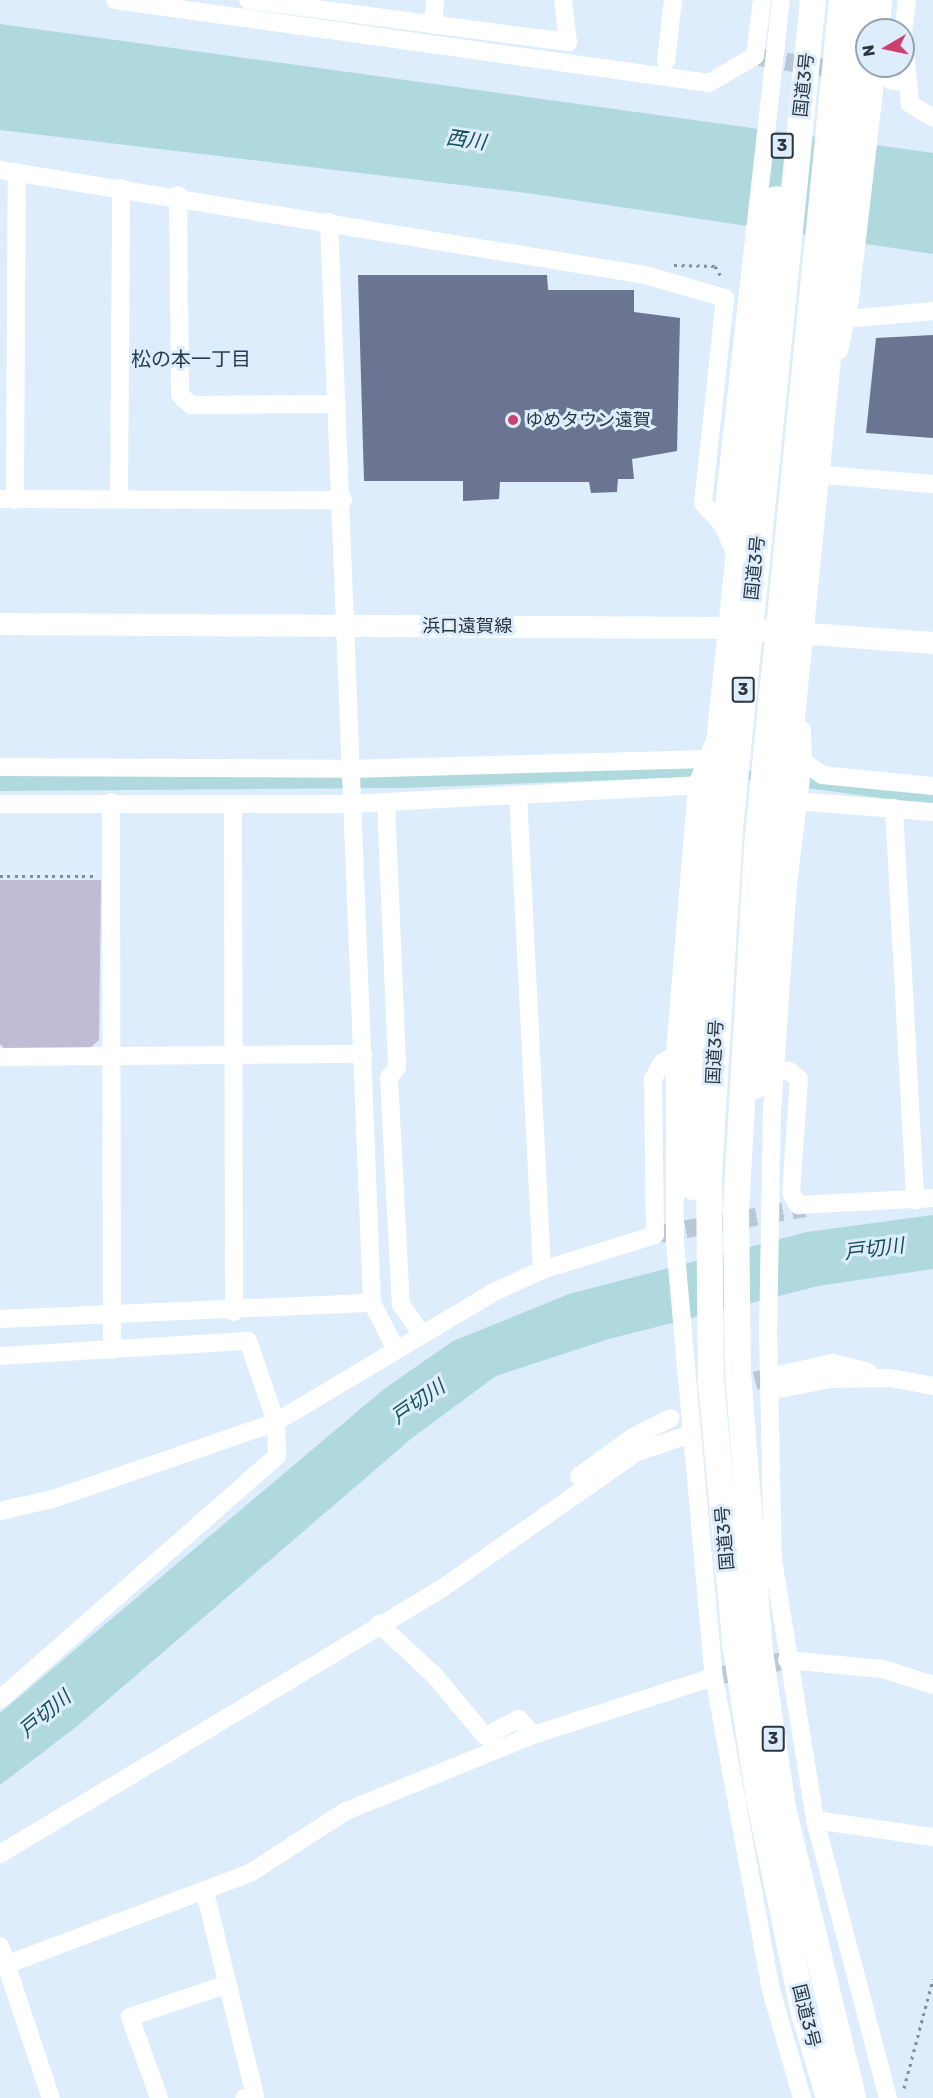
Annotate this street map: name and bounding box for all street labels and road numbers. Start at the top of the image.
street label: 国道3号 [790,52,818,118]
road number: 3 [770,133,794,159]
street label: 国道3号 [741,535,769,601]
street label: 浜口遠賀線 [422,615,512,637]
road number: 3 [731,677,755,703]
street label: 国道3号 [703,1019,727,1085]
street label: 国道3号 [711,1505,739,1571]
road number: 3 [761,1726,785,1752]
street label: 国道3号 [788,1982,824,2050]

